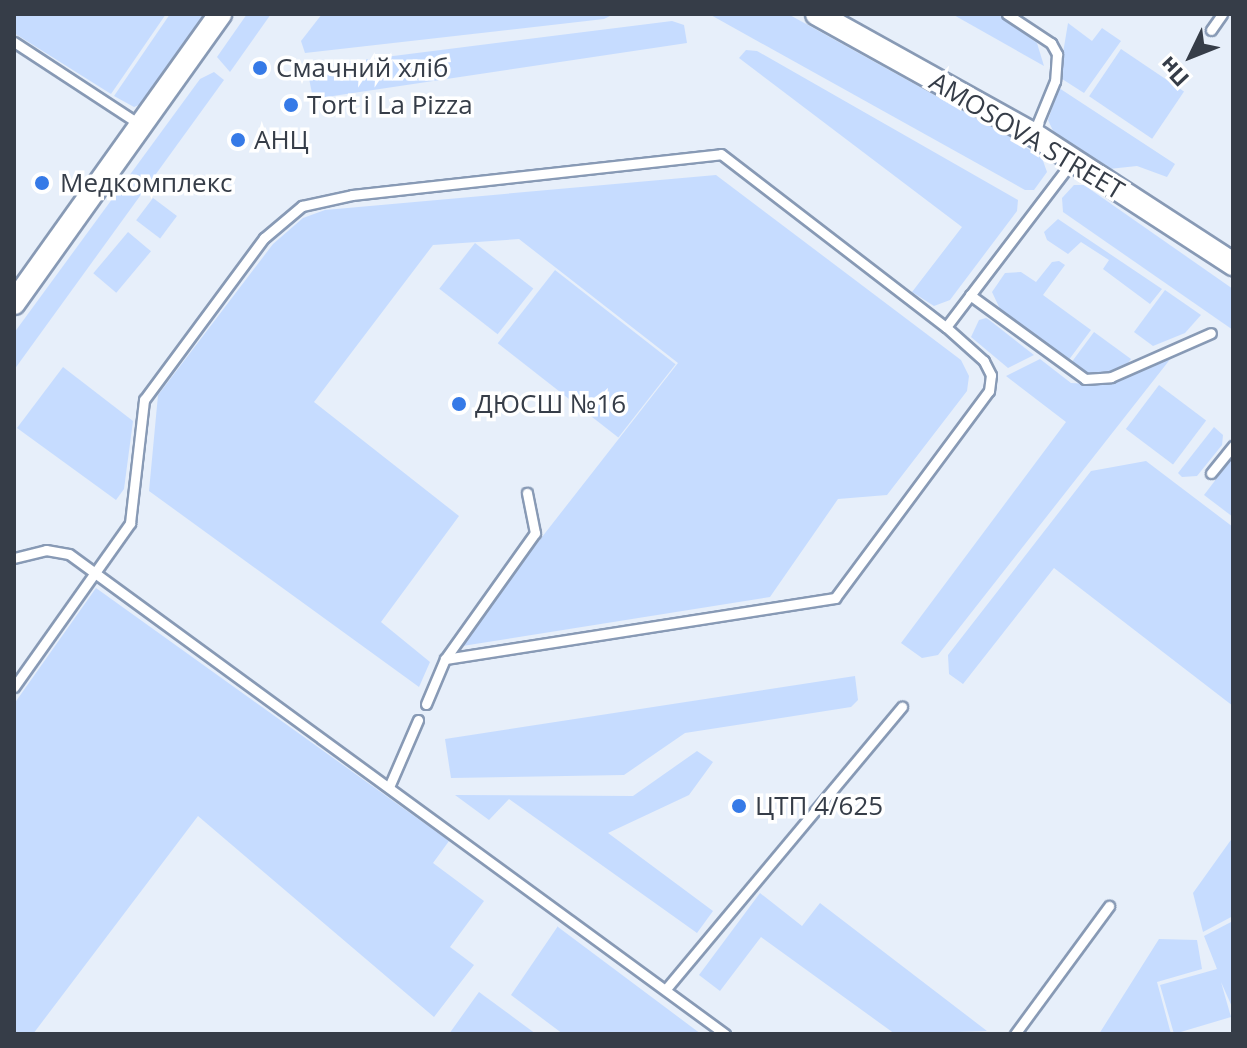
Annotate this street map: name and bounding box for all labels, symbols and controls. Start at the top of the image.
north arrow [1151,16,1231,96]
text: Пн [1152,51,1195,94]
place label: Смачний хліб [276,52,448,84]
marker: Смачний хліб [251,59,269,77]
street label: AMOSOVA STREET [924,66,1130,206]
place label: Tort i La Pizza [307,89,473,121]
marker: Tort i La Pizza [282,96,300,114]
place label: АНЦ [254,124,309,156]
marker: АНЦ [229,131,247,149]
place label: Медкомплекс [60,167,233,199]
marker: Медкомплекс [31,172,53,194]
place label: ДЮСШ №16 [475,388,626,420]
marker: ДЮСШ №16 [450,395,468,413]
place label: ЦТП 4/625 [755,790,883,822]
marker: ЦТП 4/625 [730,797,748,815]

